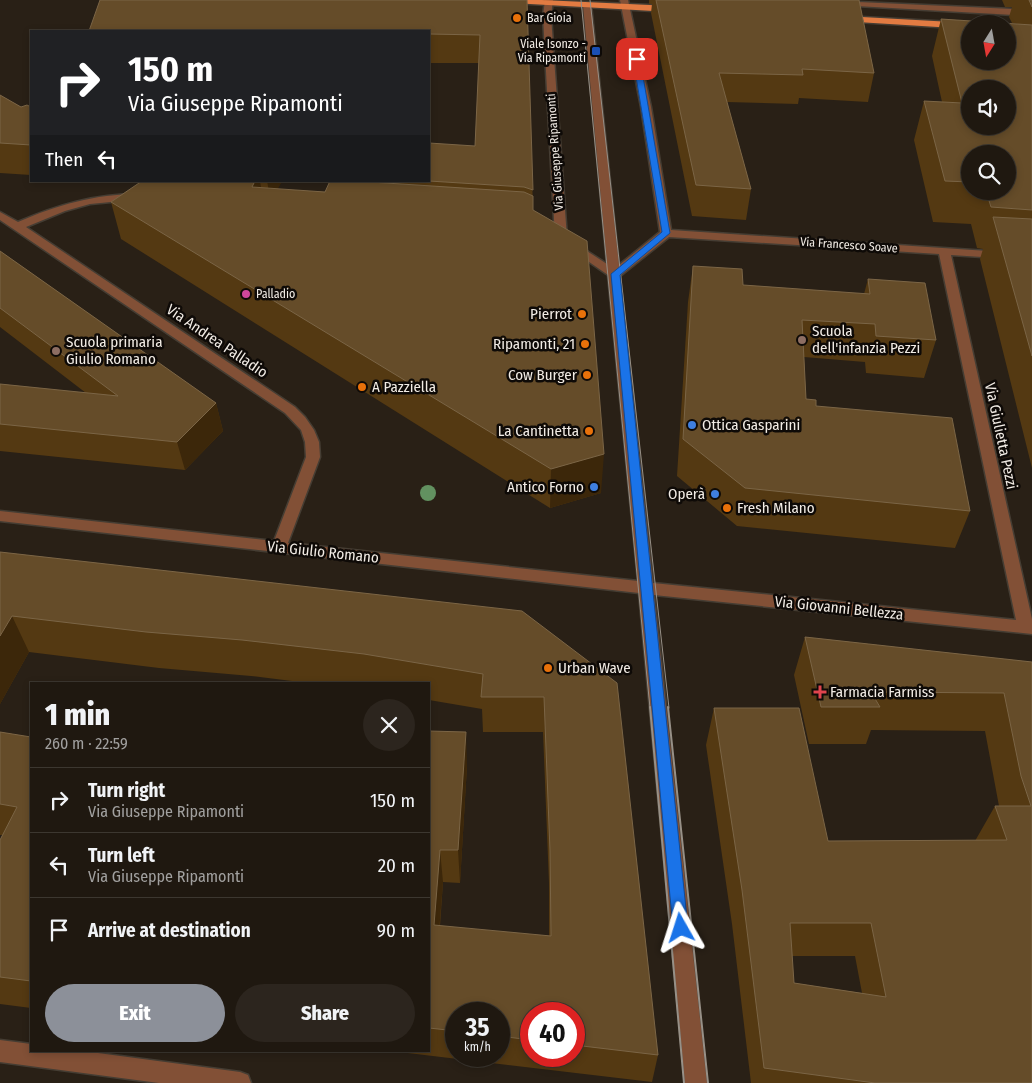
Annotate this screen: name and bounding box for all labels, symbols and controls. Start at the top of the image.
place label: Bar Gioia [527,11,572,25]
marker: Bar Gioia [511,12,523,24]
north arrow [961,15,1016,70]
map controls [961,15,1016,200]
place label: Viale Isonzo - Via Ripamonti [518,37,586,65]
pin [616,38,658,80]
marker: Viale Isonzo - Via Ripamonti [590,45,602,57]
icon: arrive [623,45,651,73]
text: 150 m [128,48,213,90]
icon: right [45,50,110,115]
button: sound [961,80,1016,135]
text: Via Giuseppe Ripamonti [128,90,343,117]
street label: Via Giuseppe Ripamonti [544,93,566,211]
icon: left [93,145,121,173]
button: search [961,145,1016,200]
text: Then [45,148,83,171]
street label: Via Francesco Soave [800,235,898,255]
place label: Palladio [256,287,295,301]
marker: Palladio [240,288,252,300]
street label: Via Andrea Palladio [163,300,271,382]
place label: Pierrot [530,305,572,323]
marker: Pierrot [576,308,588,320]
place label: Scuola dell'infanzia Pezzi [812,322,920,357]
place label: Scuola primaria Giulio Romano [66,333,162,368]
marker: Scuola dell'infanzia Pezzi [796,334,808,346]
place label: Ripamonti, 21 [493,335,575,353]
marker: Ripamonti, 21 [579,338,591,350]
marker: Scuola primaria Giulio Romano [50,345,62,357]
place label: Cow Burger [508,366,578,384]
marker: Cow Burger [581,369,593,381]
place label: A Pazziella [372,378,436,396]
marker: A Pazziella [356,381,368,393]
street label: Via Giulietta Pezzi [981,381,1021,491]
place label: Ottica Gasparini [702,416,800,434]
marker: Ottica Gasparini [686,419,698,431]
place label: La Cantinetta [498,422,579,440]
marker: La Cantinetta [583,425,595,437]
place label: Antico Forno [507,478,584,496]
marker: Antico Forno [588,481,600,493]
place label: Operà [668,485,705,503]
marker: Operà [709,488,721,500]
place label: Fresh Milano [737,499,815,517]
marker: Fresh Milano [721,502,733,514]
street label: Via Giulio Romano [266,537,380,567]
street label: Via Giovanni Bellezza [774,592,904,624]
place label: Urban Wave [558,659,631,677]
marker: Urban Wave [542,662,554,674]
place label: Farmacia Farmiss [830,683,934,701]
marker: Farmacia Farmiss [814,686,826,698]
text: 1 min [45,697,110,733]
button: close [363,699,415,751]
text: 260 m · 22:59 [45,734,128,753]
text: Turn right [88,779,165,802]
icon: right [45,786,73,814]
text: 150 m [370,789,415,812]
text: Via Giuseppe Ripamonti [88,802,244,821]
text: Turn left [88,844,155,867]
icon: left [45,851,73,879]
text: 20 m [378,854,415,877]
text: Via Giuseppe Ripamonti [88,867,244,886]
position arrow [654,901,706,953]
icon: arrive [45,916,73,944]
text: Arrive at destination [88,919,251,942]
text: 90 m [377,919,415,942]
button: Exit [45,984,225,1042]
button: Share [235,984,415,1042]
speed limit sign: 40 [520,1002,585,1067]
text: 35 [465,1013,490,1043]
text: km/h [464,1040,491,1054]

